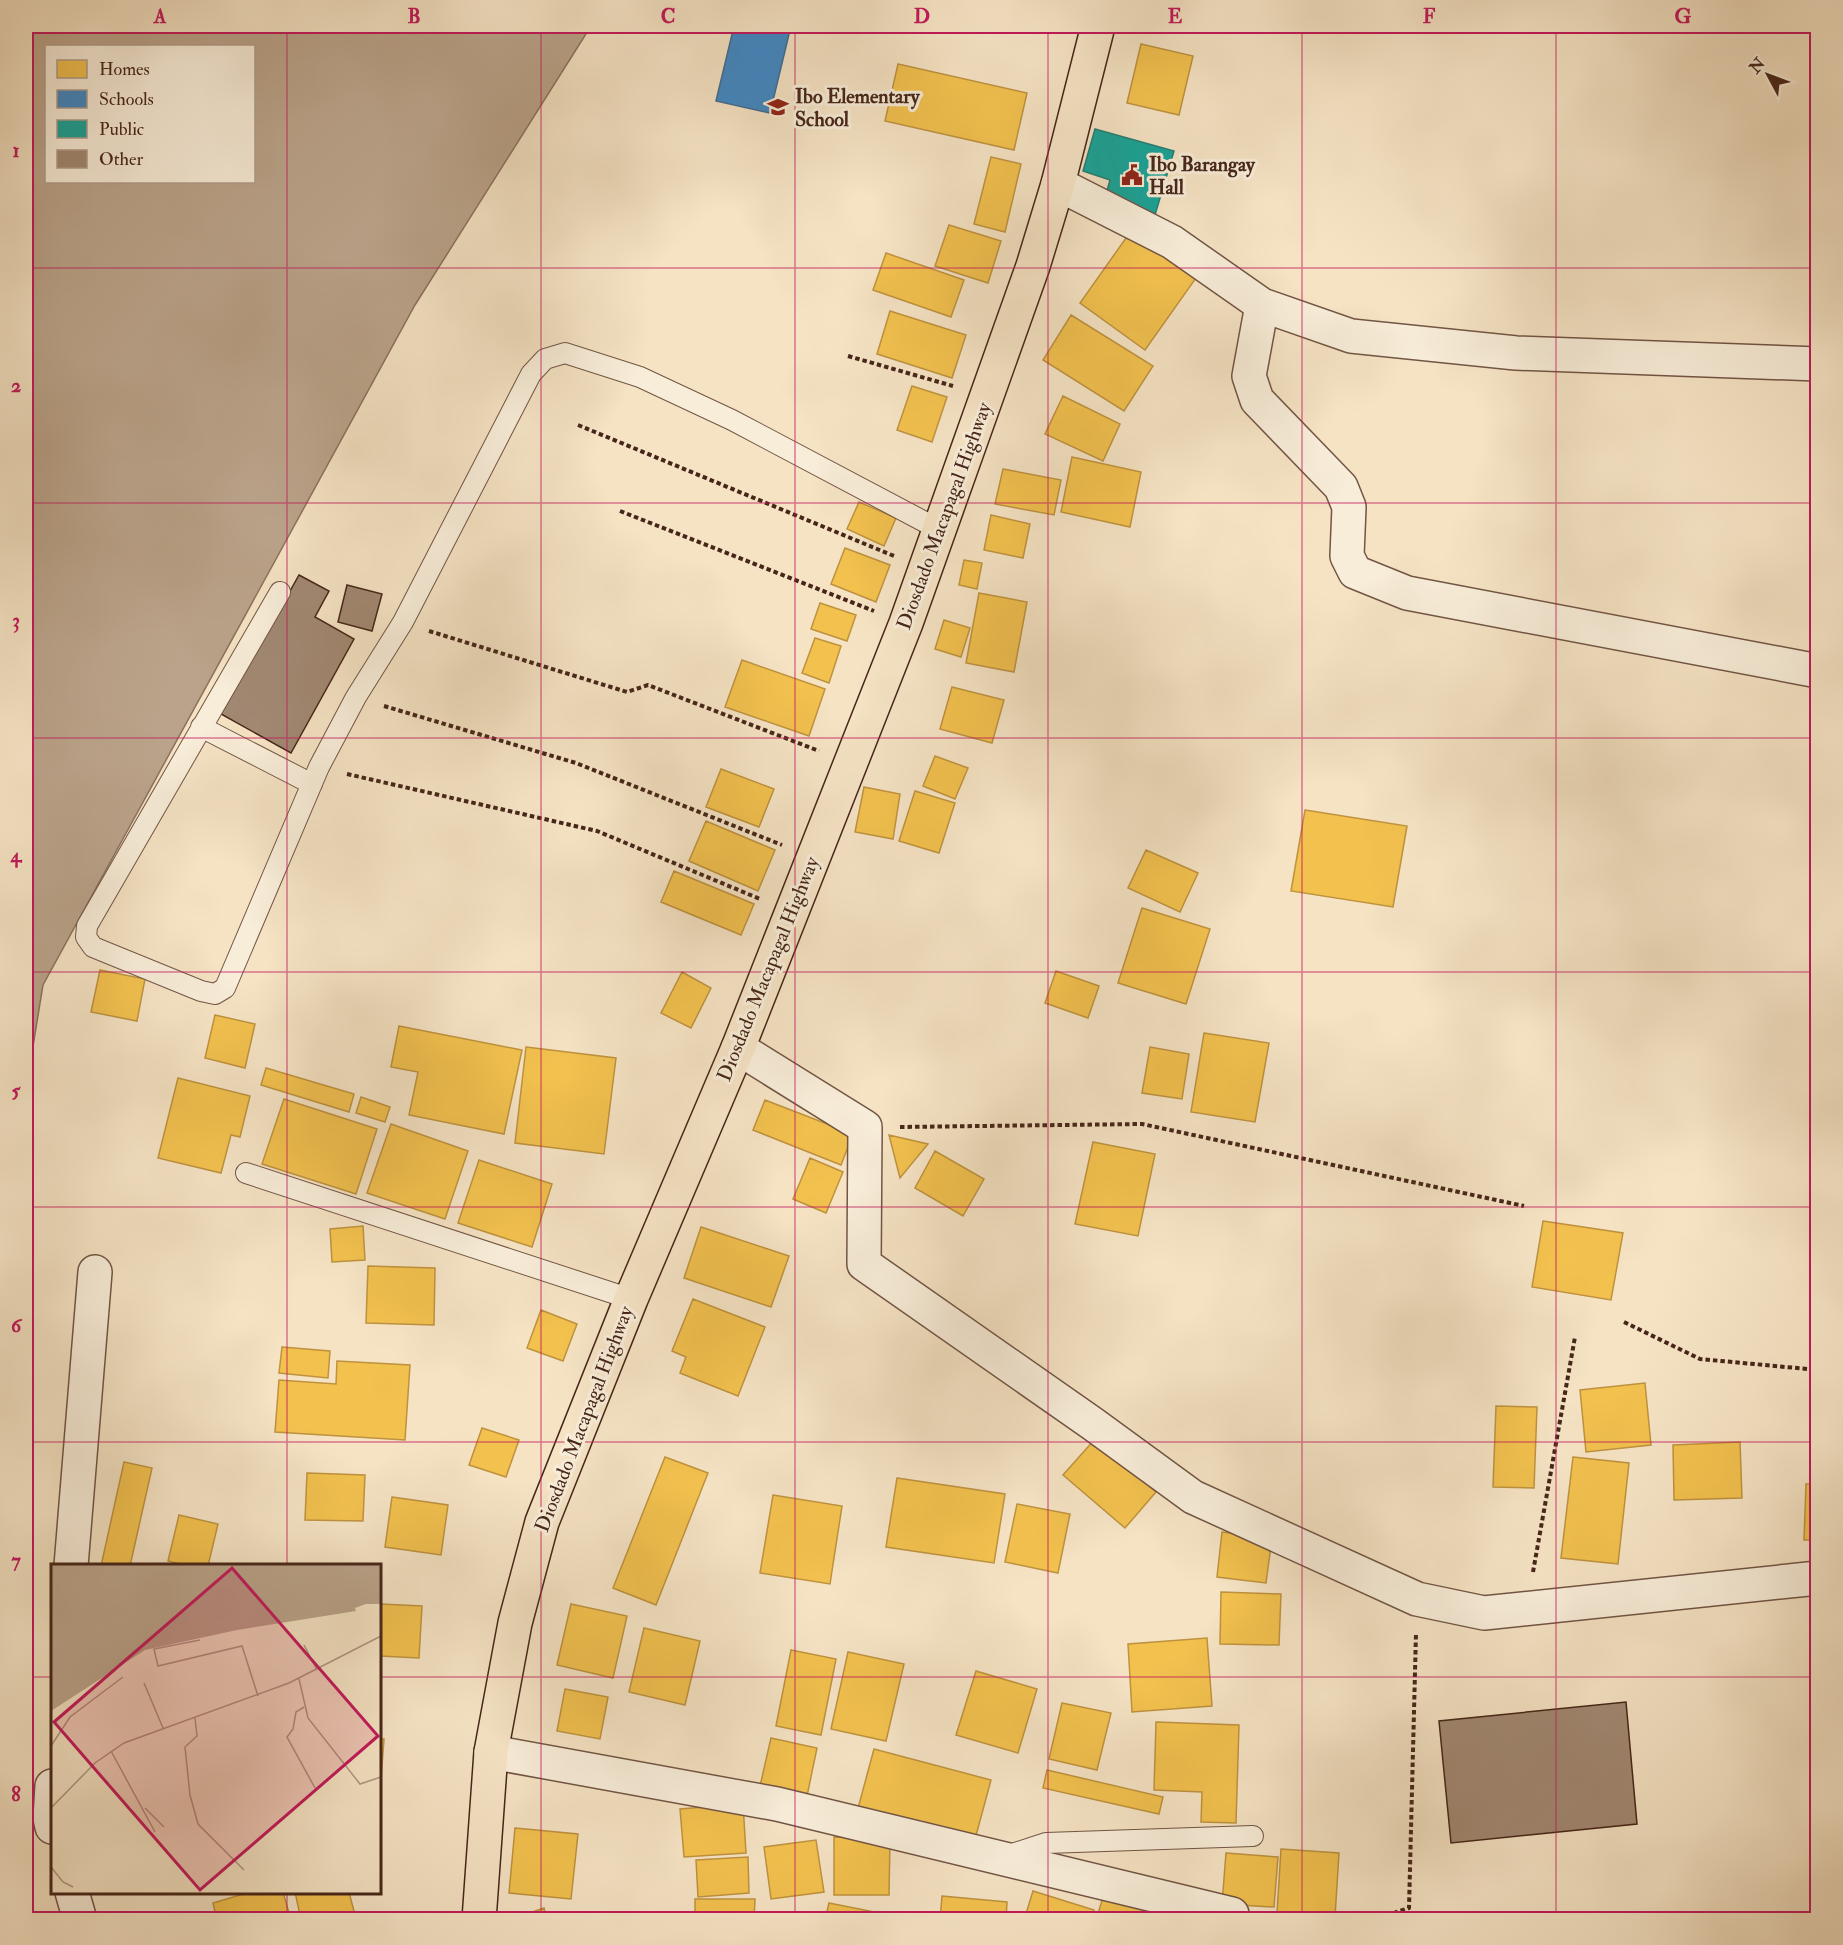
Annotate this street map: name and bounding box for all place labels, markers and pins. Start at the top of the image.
place label: Ibo Elementary School [795,84,921,132]
school or university icon: Ibo Elementary School [766,95,790,119]
place label: Ibo Barangay Hall [1149,152,1256,200]
public building icon: Ibo Barangay Hall [1120,163,1144,187]

